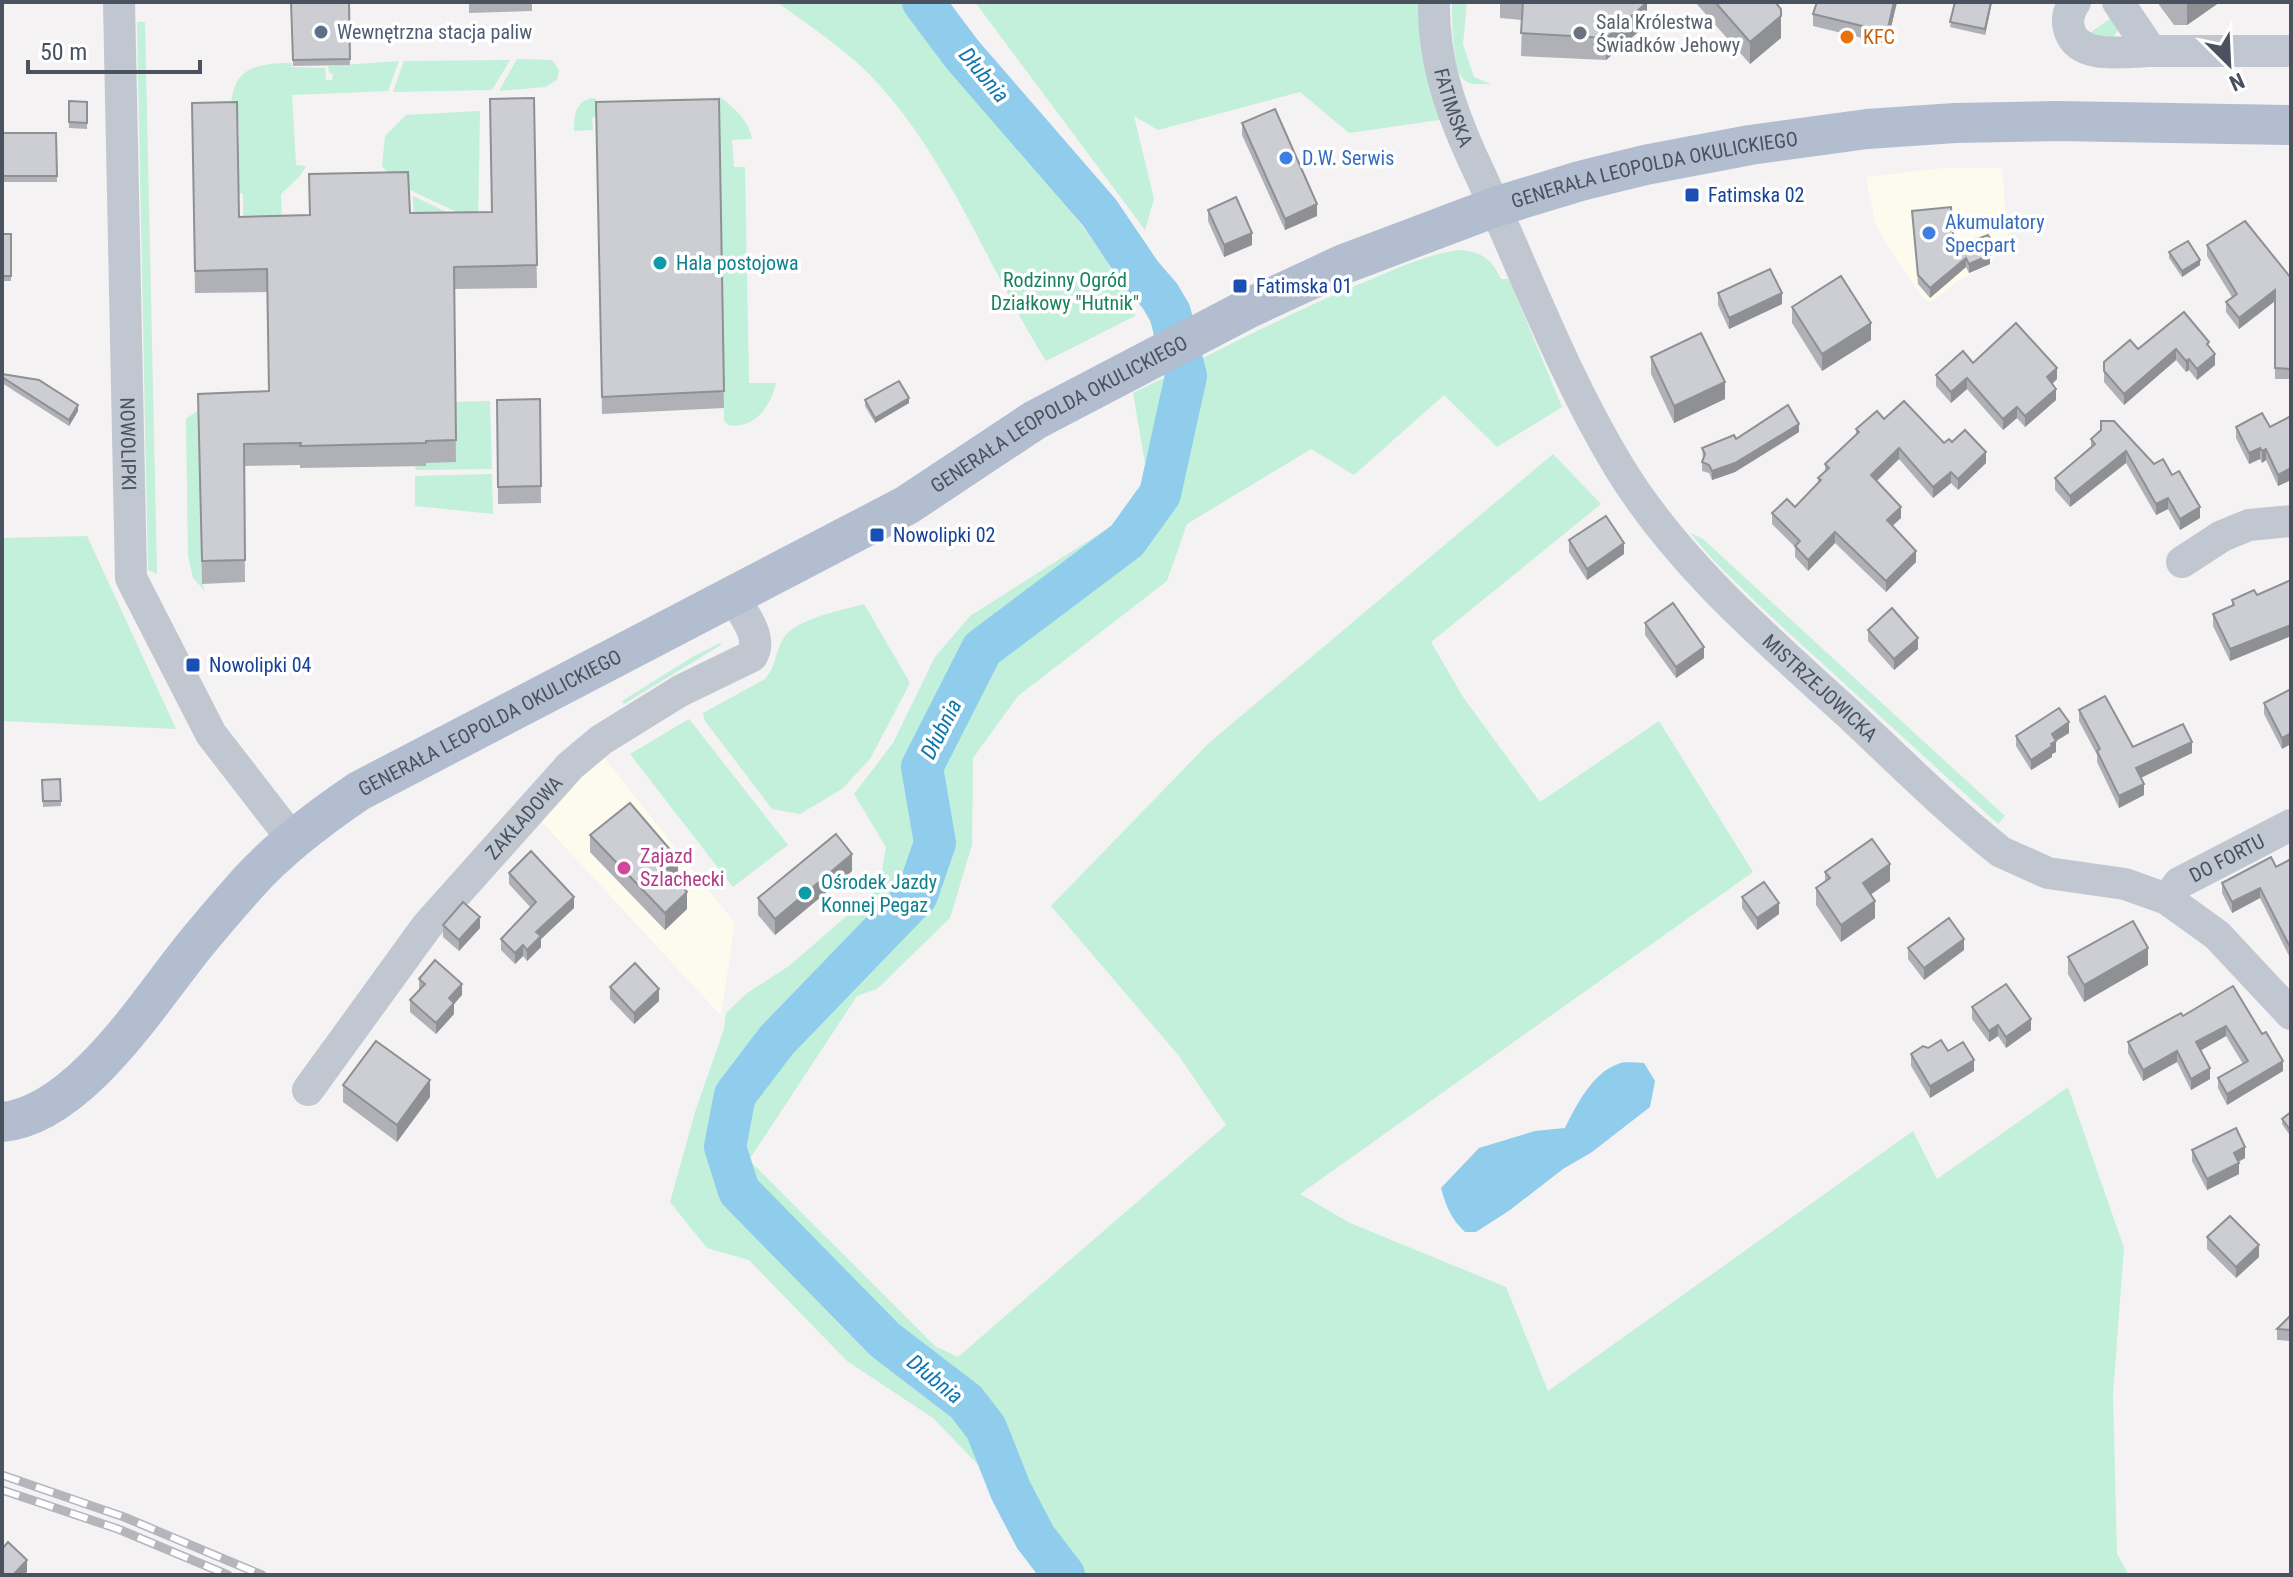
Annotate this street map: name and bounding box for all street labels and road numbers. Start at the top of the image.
street label: FATIMSKA [1429,66,1478,151]
street label: GENERAŁA LEOPOLDA OKULICKIEGO [1508,127,1799,213]
street label: GENERAŁA LEOPOLDA OKULICKIEGO [926,330,1192,498]
street label: NOWOLIPKI [115,397,141,491]
street label: MISTRZEJOWICKA [1757,629,1883,747]
street label: GENERAŁA LEOPOLDA OKULICKIEGO [354,644,625,801]
street label: ZAKŁADOWA [480,771,568,864]
street label: DO FORTU [2185,829,2269,887]

